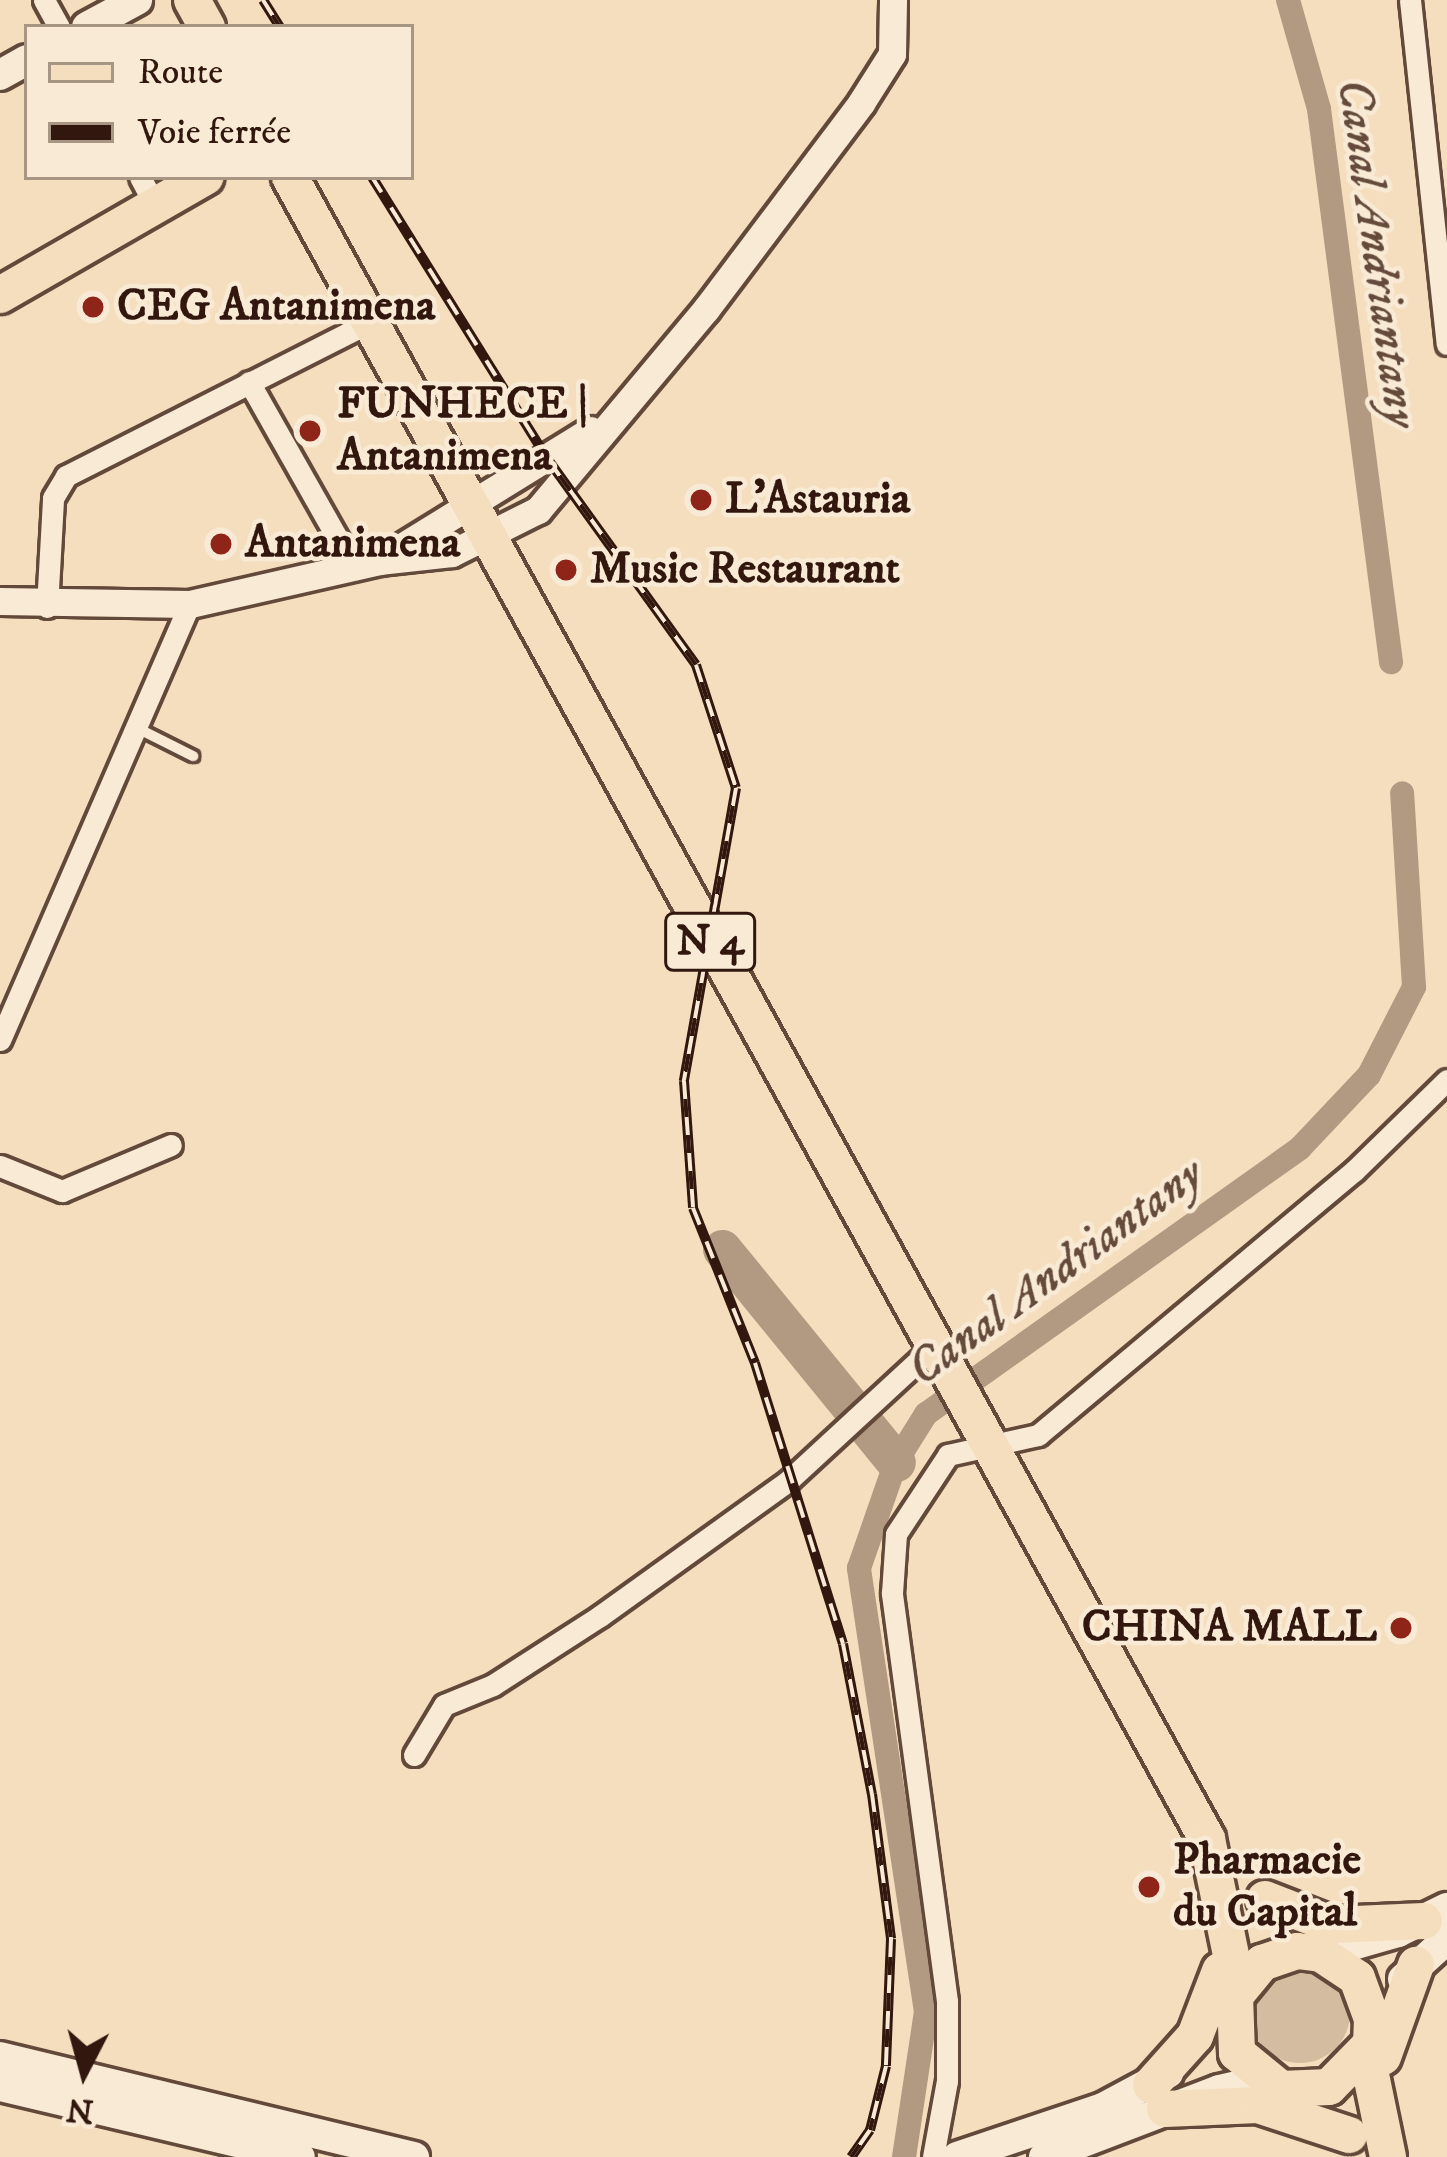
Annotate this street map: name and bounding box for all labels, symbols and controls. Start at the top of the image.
legend [24,24,414,180]
text: Route [138,50,223,95]
water label: Canal Andriantany [1323,75,1429,431]
text: Voie ferrée [138,110,291,155]
place label: CEG Antanimena [117,280,435,334]
marker: CEG Antanimena [80,294,106,320]
place label: FUNHECE | Antanimena [337,378,588,484]
marker: FUNHECE | Antanimena [294,415,326,447]
place label: L'Astauria [725,473,910,527]
marker: L'Astauria [688,487,714,513]
place label: Antanimena [245,517,460,571]
marker: Antanimena [208,531,234,557]
place label: Music Restaurant [590,543,900,597]
marker: Music Restaurant [553,557,579,583]
road number: N 4 [662,906,758,978]
water label: Canal Andriantany [897,1146,1215,1400]
place label: CHINA MALL [1082,1601,1377,1655]
marker: CHINA MALL [1388,1615,1414,1641]
place label: Pharmacie du Capital [1173,1834,1361,1940]
marker: Pharmacie du Capital [1136,1874,1162,1900]
north arrow [24,2013,144,2133]
text: N [65,2087,96,2131]

